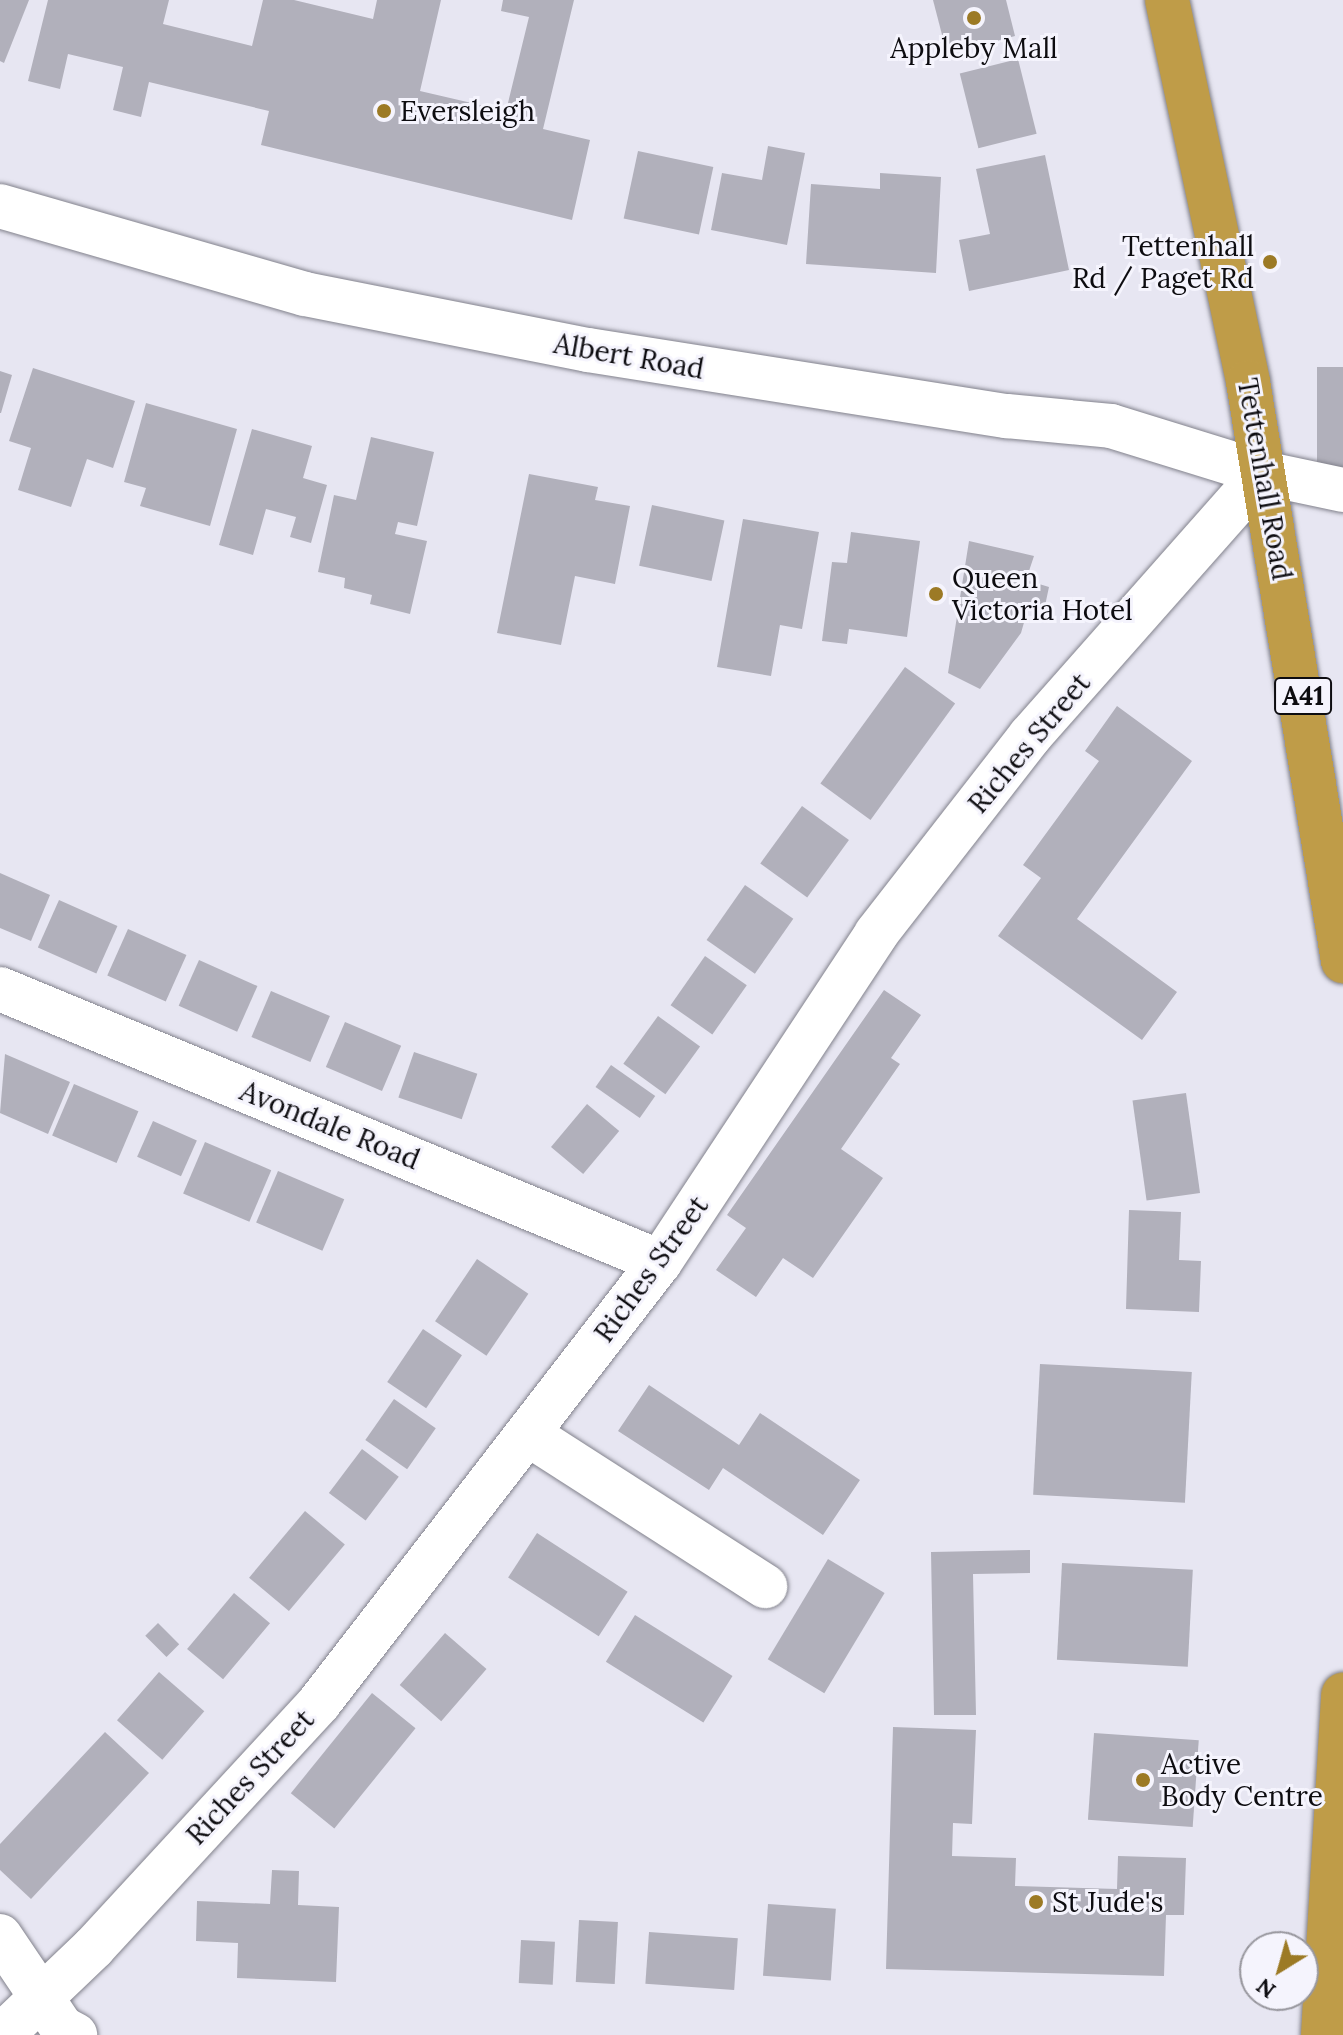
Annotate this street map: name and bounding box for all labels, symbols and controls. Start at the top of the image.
marker: Appleby Mall [965,9,983,27]
place label: Appleby Mall [890,31,1058,65]
place label: Eversleigh [400,94,535,128]
marker: Eversleigh [375,102,393,120]
place label: Tettenhall Rd / Paget Rd [1072,229,1254,295]
marker: Tettenhall Rd / Paget Rd [1261,253,1279,271]
street label: Albert Road [551,326,707,386]
street label: Tettenhall Road [1231,375,1299,583]
place label: Queen Victoria Hotel [952,561,1133,627]
marker: Queen Victoria Hotel [927,585,945,603]
street label: Riches Street [961,666,1097,820]
road number: A41 [1273,674,1333,718]
street label: Avondale Road [235,1074,425,1176]
street label: Riches Street [587,1190,715,1348]
street label: Riches Street [179,1703,321,1851]
place label: Active Body Centre [1161,1747,1323,1813]
marker: Active Body Centre [1132,1769,1154,1791]
place label: St Jude's [1052,1885,1164,1919]
marker: St Jude's [1027,1893,1045,1911]
north arrow [1239,1931,1319,2011]
text: N [1251,1972,1281,2005]

